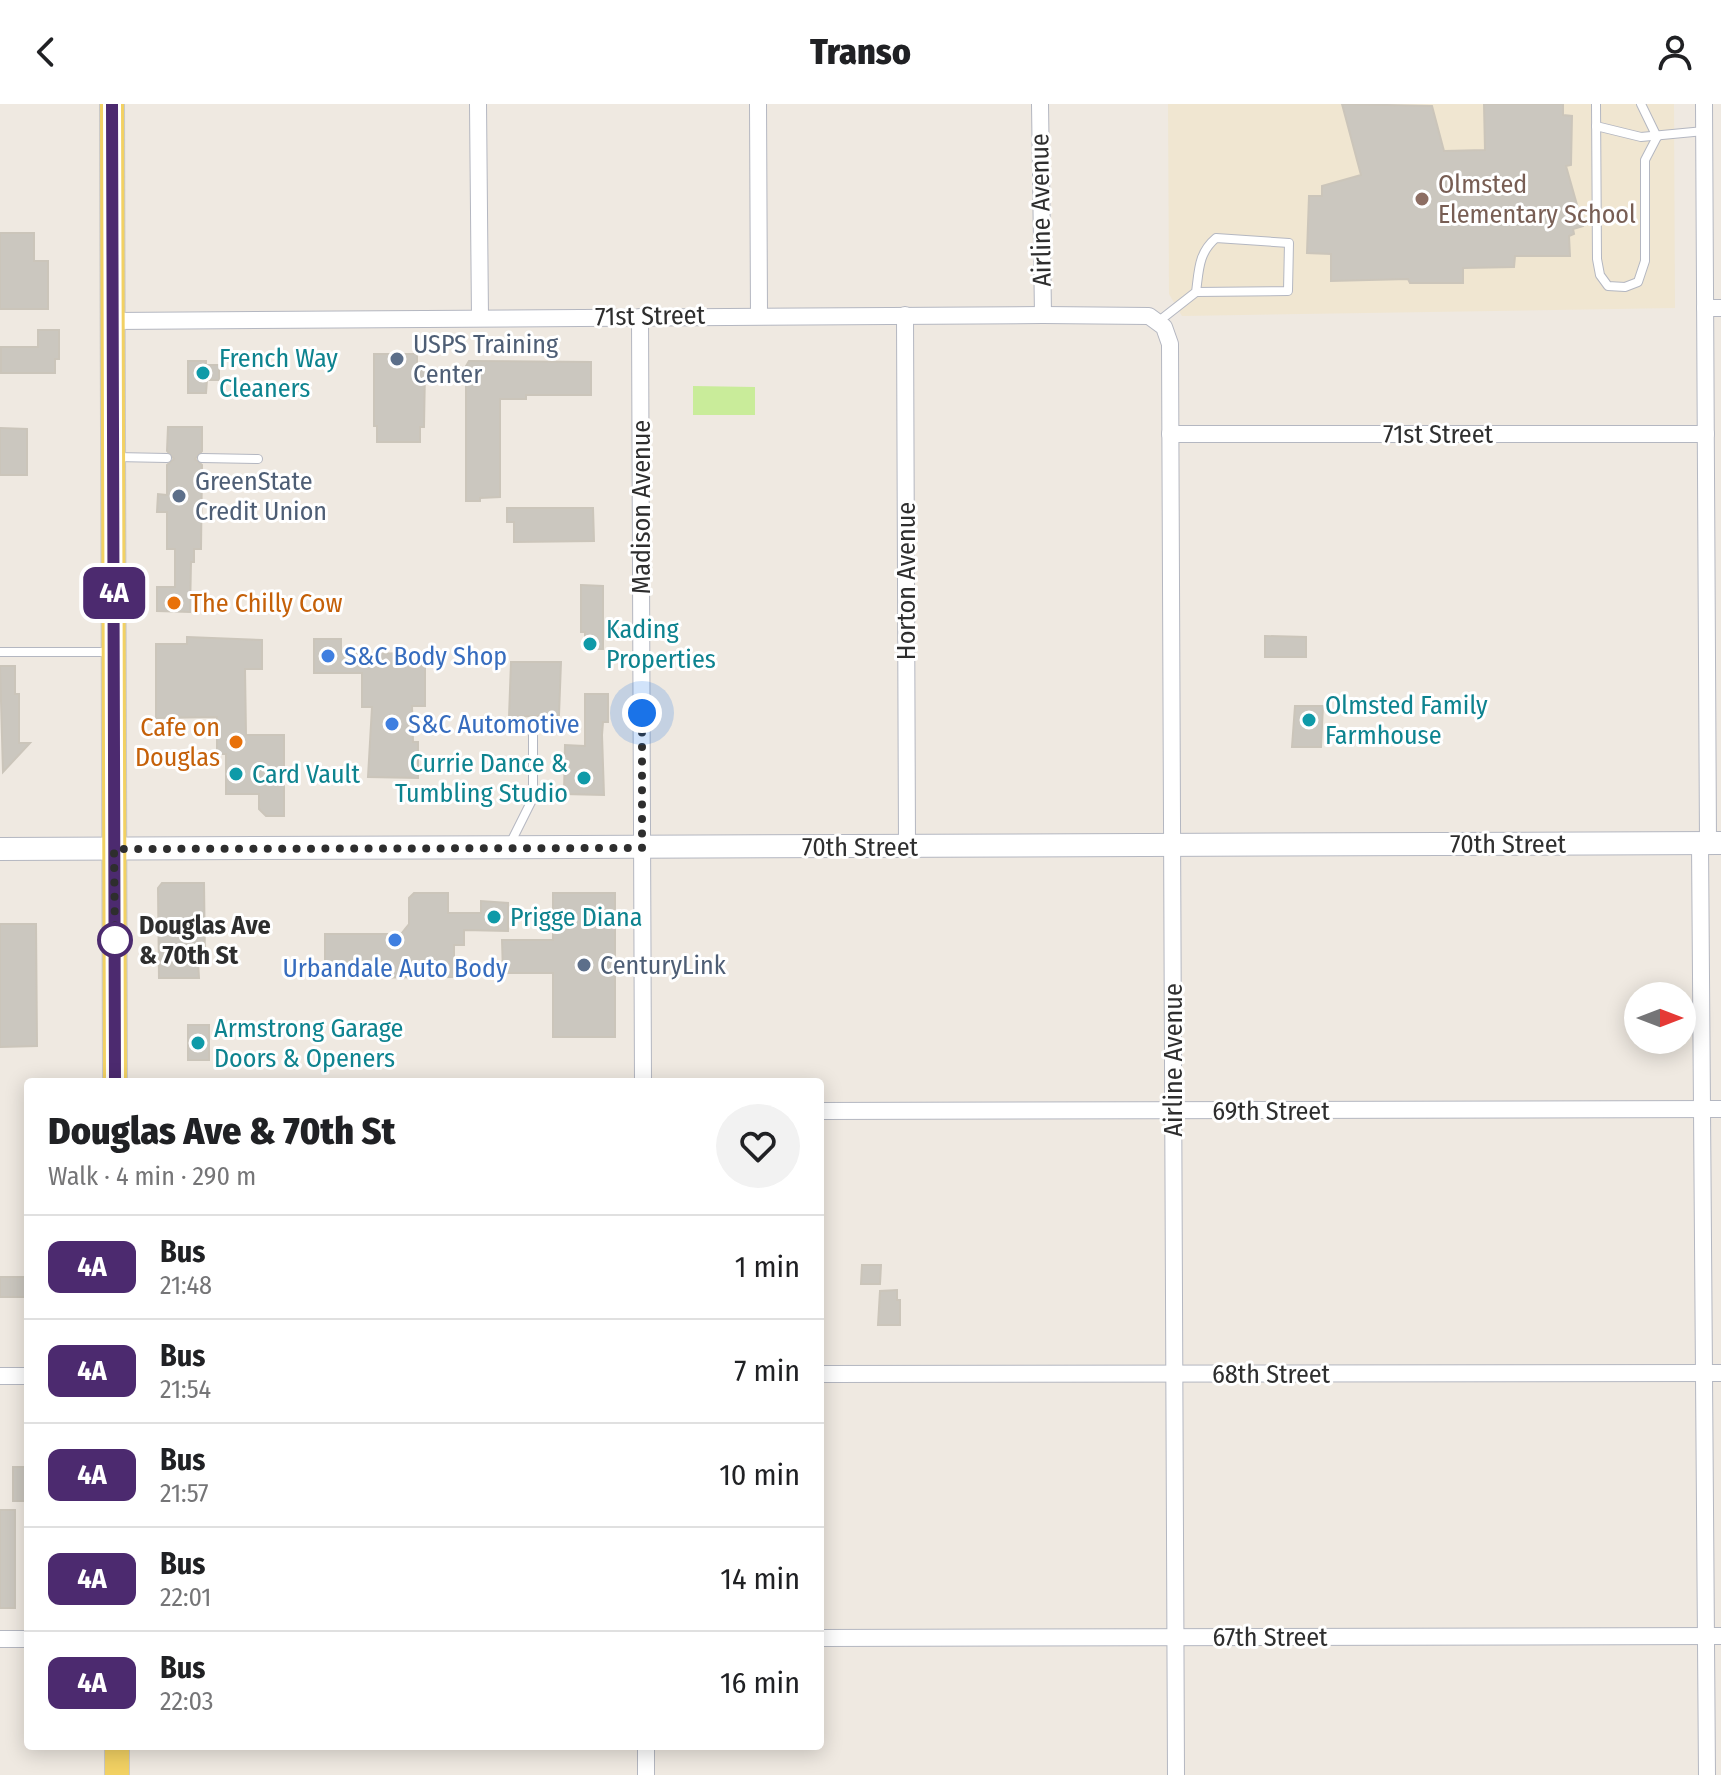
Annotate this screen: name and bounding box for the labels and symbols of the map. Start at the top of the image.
street label: Airline Avenue [1024,133,1058,287]
place label: Olmsted Elementary School [1438,169,1636,230]
marker: Olmsted Elementary School [1413,190,1431,208]
street label: 71st Street [595,300,706,332]
place label: USPS Training Center [413,329,559,390]
place label: French Way Cleaners [219,343,338,404]
marker: USPS Training Center [388,350,406,368]
marker: French Way Cleaners [194,364,212,382]
street label: 71st Street [1383,419,1493,450]
street label: Madison Avenue [626,420,657,594]
place label: GreenState Credit Union [195,466,327,527]
marker: GreenState Credit Union [170,487,188,505]
street label: Horton Avenue [891,502,922,660]
line badge: 4A [78,567,150,619]
place label: The Chilly Cow [190,588,342,619]
marker: The Chilly Cow [165,594,183,612]
place label: Kading Properties [606,614,716,675]
marker: Kading Properties [581,635,599,653]
place label: S&C Body Shop [344,641,507,672]
marker: S&C Body Shop [319,647,337,665]
place label: Olmsted Family Farmhouse [1325,690,1488,751]
your location [622,693,662,733]
place label: S&C Automotive [408,709,580,740]
marker: Olmsted Family Farmhouse [1300,711,1318,729]
place label: Cafe on Douglas [135,712,220,773]
marker: S&C Automotive [383,715,401,733]
marker: Cafe on Douglas [227,733,245,751]
place label: Currie Dance & Tumbling Studio [395,748,568,809]
place label: Card Vault [252,759,360,790]
marker: Card Vault [227,765,245,783]
marker: Currie Dance & Tumbling Studio [575,769,593,787]
street label: 70th Street [1450,829,1567,860]
street label: 70th Street [802,832,919,863]
place label: Prigge Diana [510,902,643,933]
marker: Prigge Diana [485,908,503,926]
place label: Douglas Ave & 70th St [139,910,271,971]
marker: Douglas Ave & 70th St [98,923,132,957]
marker: Urbandale Auto Body [386,931,404,949]
place label: CenturyLink [600,950,727,981]
place label: Urbandale Auto Body [282,953,508,984]
marker: CenturyLink [575,956,593,974]
north arrow [1624,982,1696,1054]
street label: Airline Avenue [1158,983,1189,1137]
place label: Armstrong Garage Doors & Openers [214,1013,403,1074]
marker: Armstrong Garage Doors & Openers [189,1034,207,1052]
street label: 69th Street [1212,1096,1330,1127]
street label: 68th Street [1212,1359,1331,1390]
street label: 67th Street [1212,1622,1328,1653]

